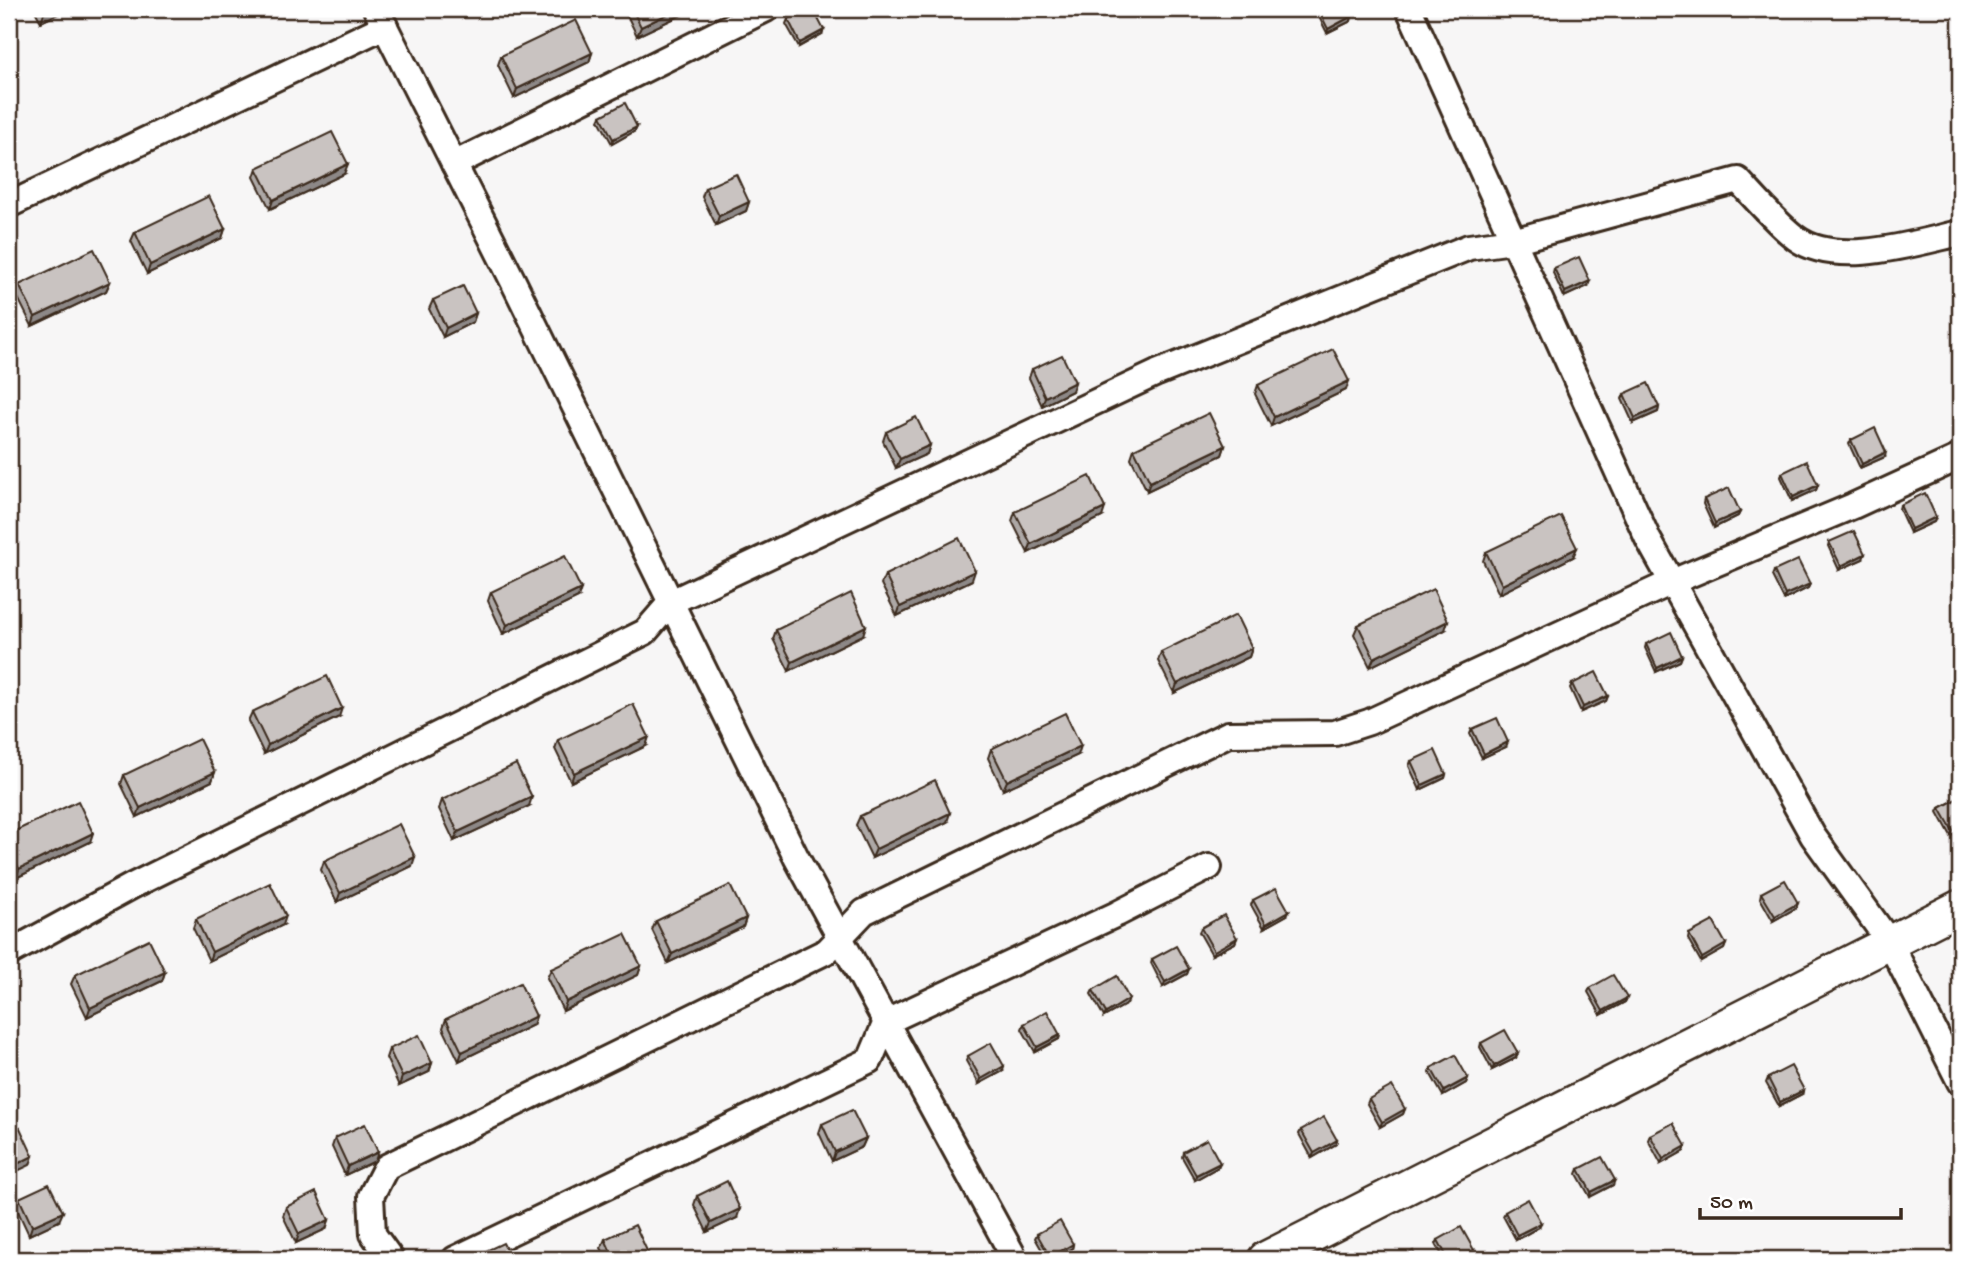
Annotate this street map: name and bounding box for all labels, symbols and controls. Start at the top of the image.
scale bar [1700,1177,1901,1221]
text: 50 m [1710,1192,1753,1217]

